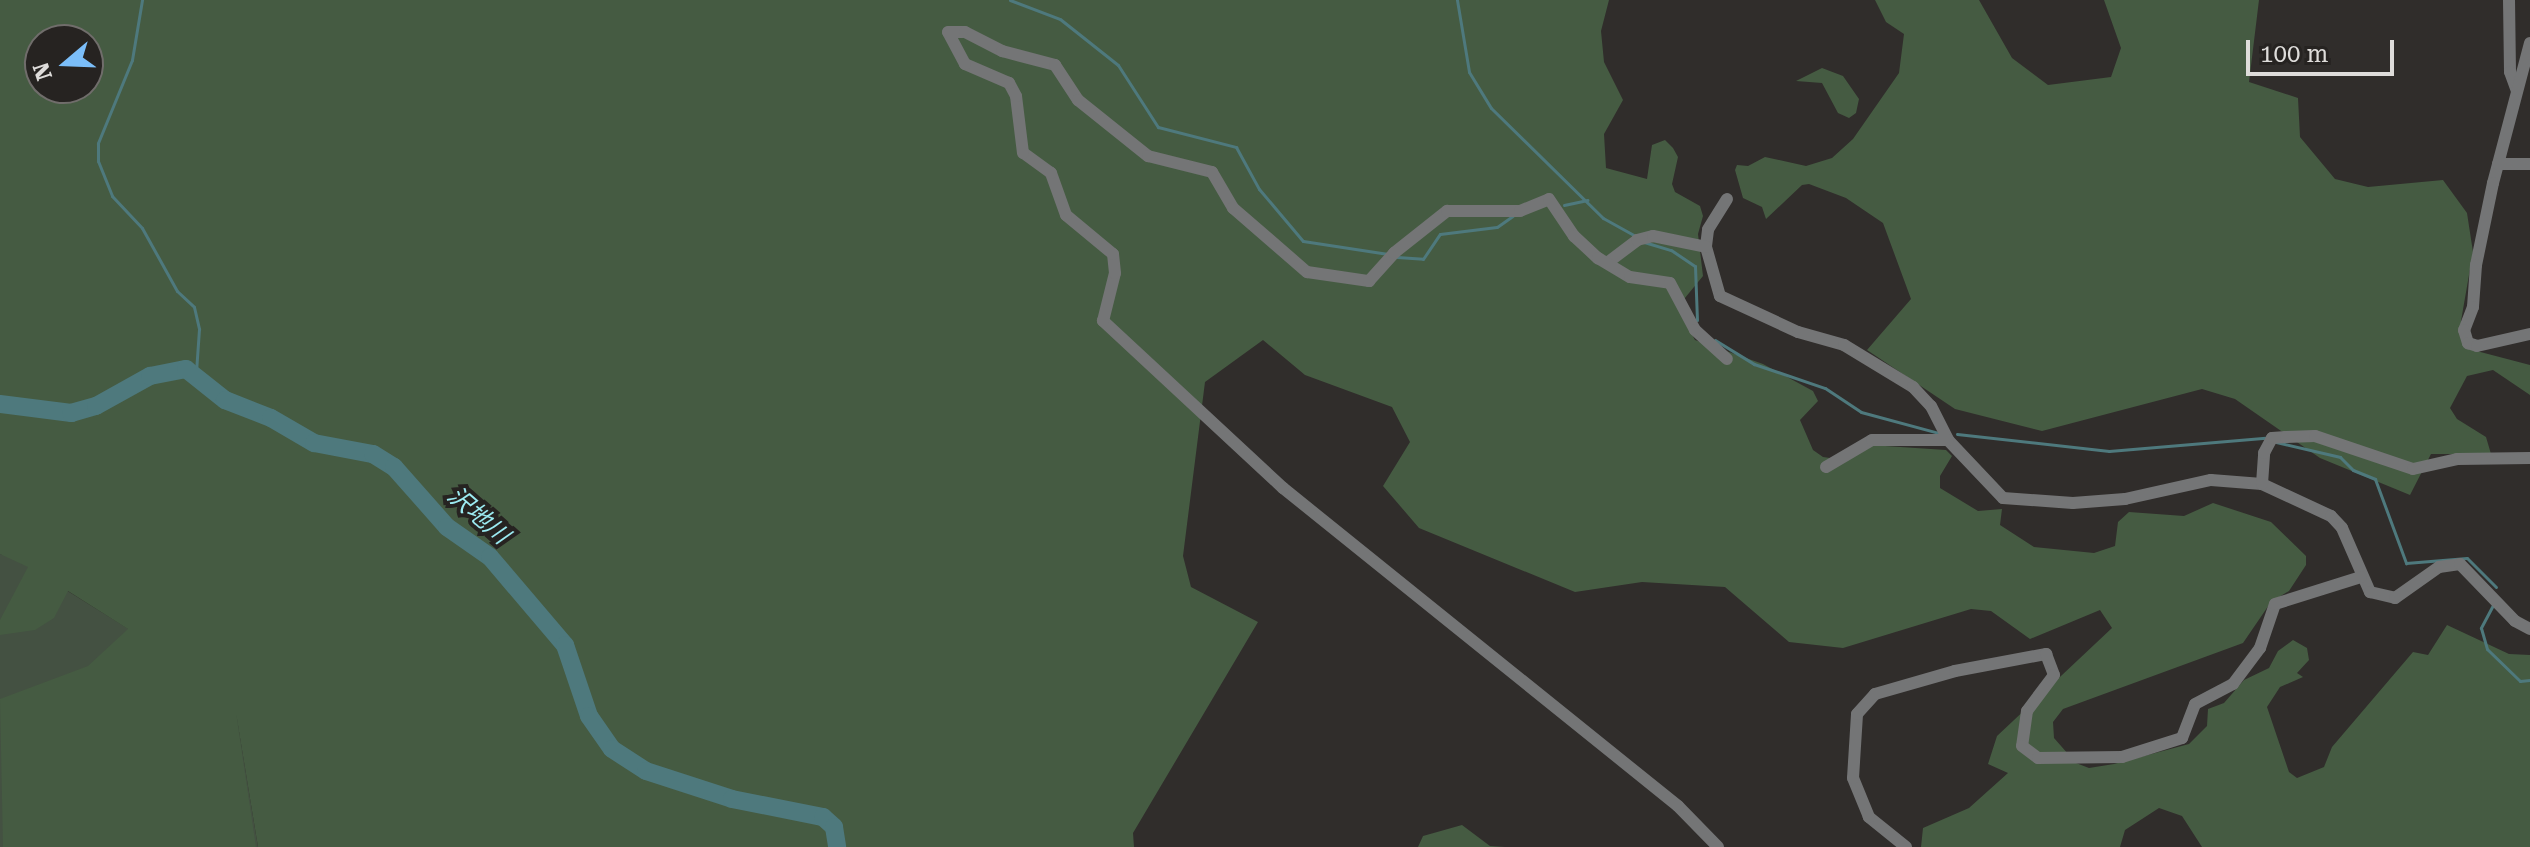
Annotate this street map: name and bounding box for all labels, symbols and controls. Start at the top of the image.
north arrow [24,24,104,104]
scale bar [2250,24,2398,74]
text: 100 m [2260,40,2328,68]
text: N [28,59,57,83]
water label: 沢地川 [441,482,515,550]

